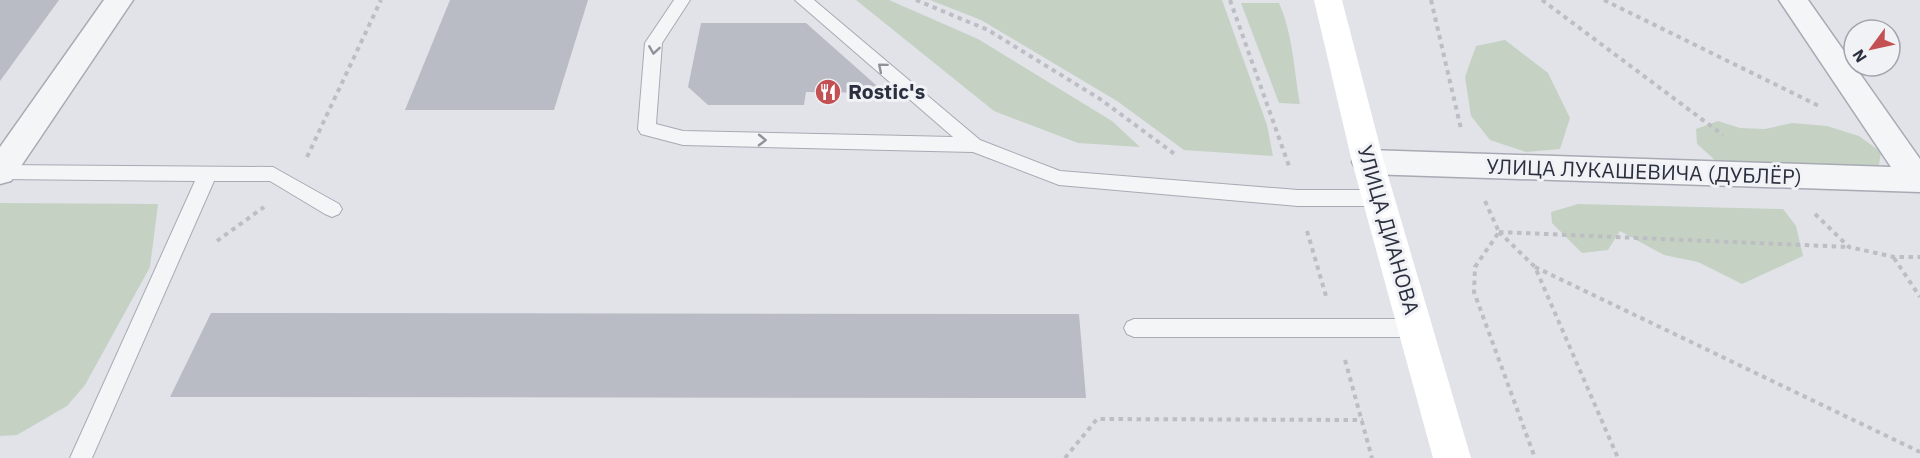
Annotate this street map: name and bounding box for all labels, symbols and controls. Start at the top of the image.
north arrow [1842,18,1902,78]
one-way arrow [648,45,661,55]
text: N [1848,46,1871,66]
one-way arrow [877,63,888,74]
restaurant icon: Rostic's [813,77,843,107]
place label: Rostic's [848,77,925,105]
one-way arrow [758,134,767,146]
street label: УЛИЦА ДИАНОВА [1351,142,1426,318]
street label: УЛИЦА ЛУКАШЕВИЧА (ДУБЛЁР) [1486,152,1802,190]

